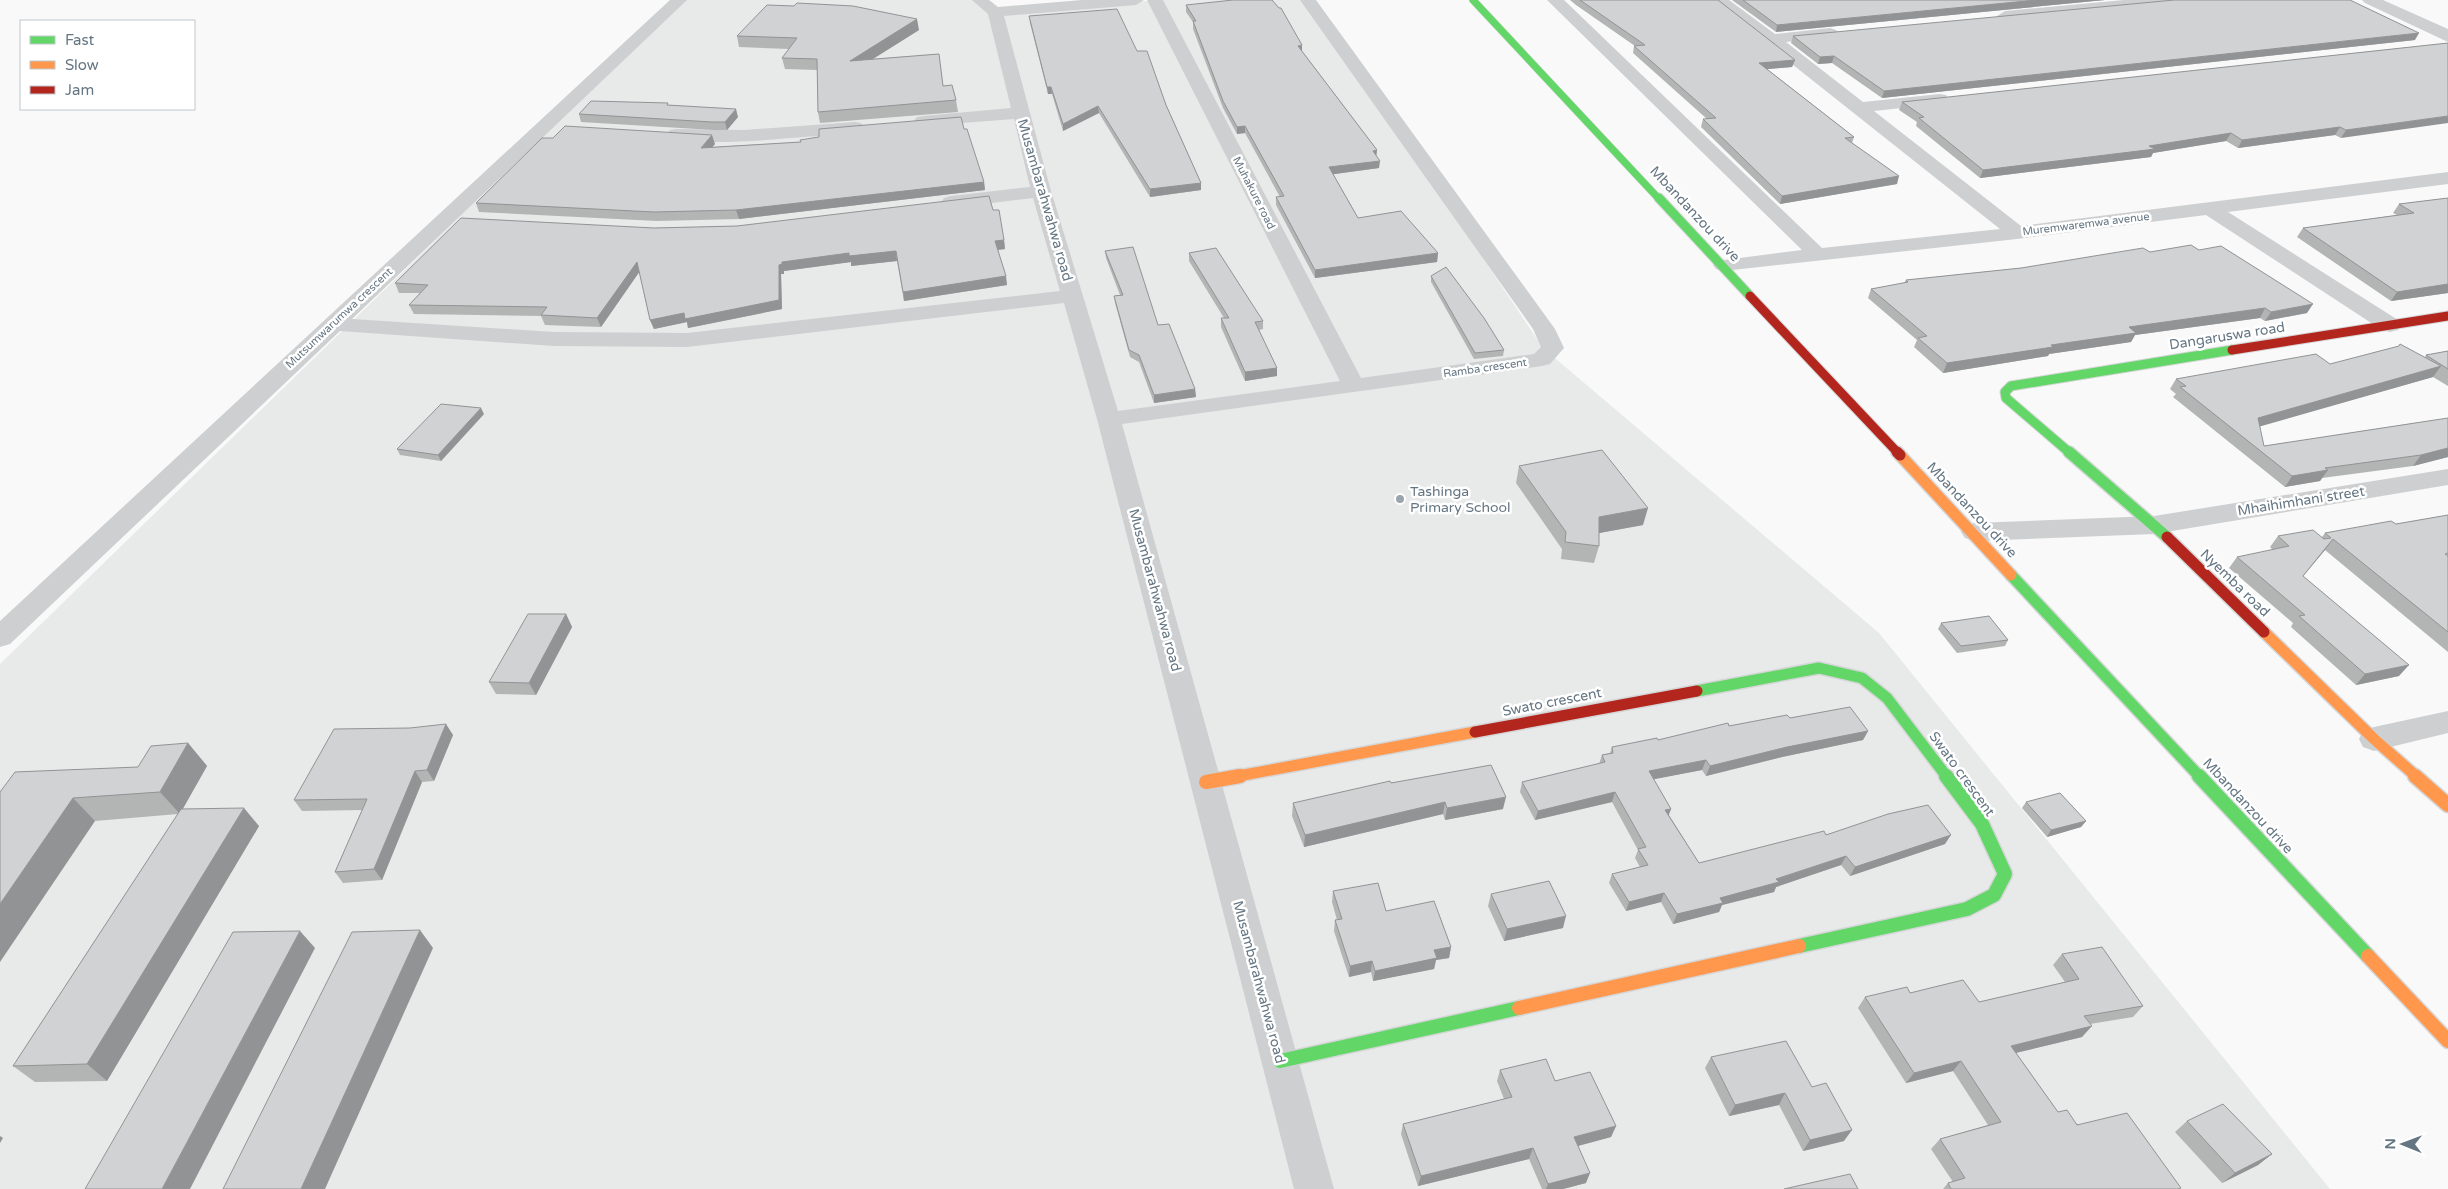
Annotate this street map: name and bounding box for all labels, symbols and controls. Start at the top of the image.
legend [20,20,195,110]
text: Fast [65,31,95,49]
text: Slow [65,56,99,74]
text: Jam [65,81,94,99]
street label: Musambarahwahwa road [1014,117,1076,283]
street label: Muhakure road [1230,155,1278,232]
street label: Mbandanzou drive [1646,163,1744,265]
street label: Muremwaremwa avenue [2022,210,2150,238]
street label: Mutsumwarumwa crescent [283,265,395,371]
street label: Dangaruswa road [2168,318,2286,354]
street label: Ramba crescent [1442,356,1528,380]
street label: Mbandanzou drive [1923,459,2021,561]
street label: Mhaihimhani street [2236,482,2366,519]
place label: Tashinga Primary School [1410,483,1511,516]
marker: Tashinga Primary School [1394,493,1406,505]
street label: Musambarahwahwa road [1125,507,1185,673]
street label: Nyemba road [2197,546,2273,620]
street label: Swato crescent [1501,684,1604,720]
street label: Swato crescent [1926,728,1999,820]
street label: Mbandanzou drive [2199,755,2297,857]
street label: Musambarahwahwa road [1229,899,1289,1065]
north arrow [2378,1119,2428,1169]
text: N [2382,1138,2399,1150]

